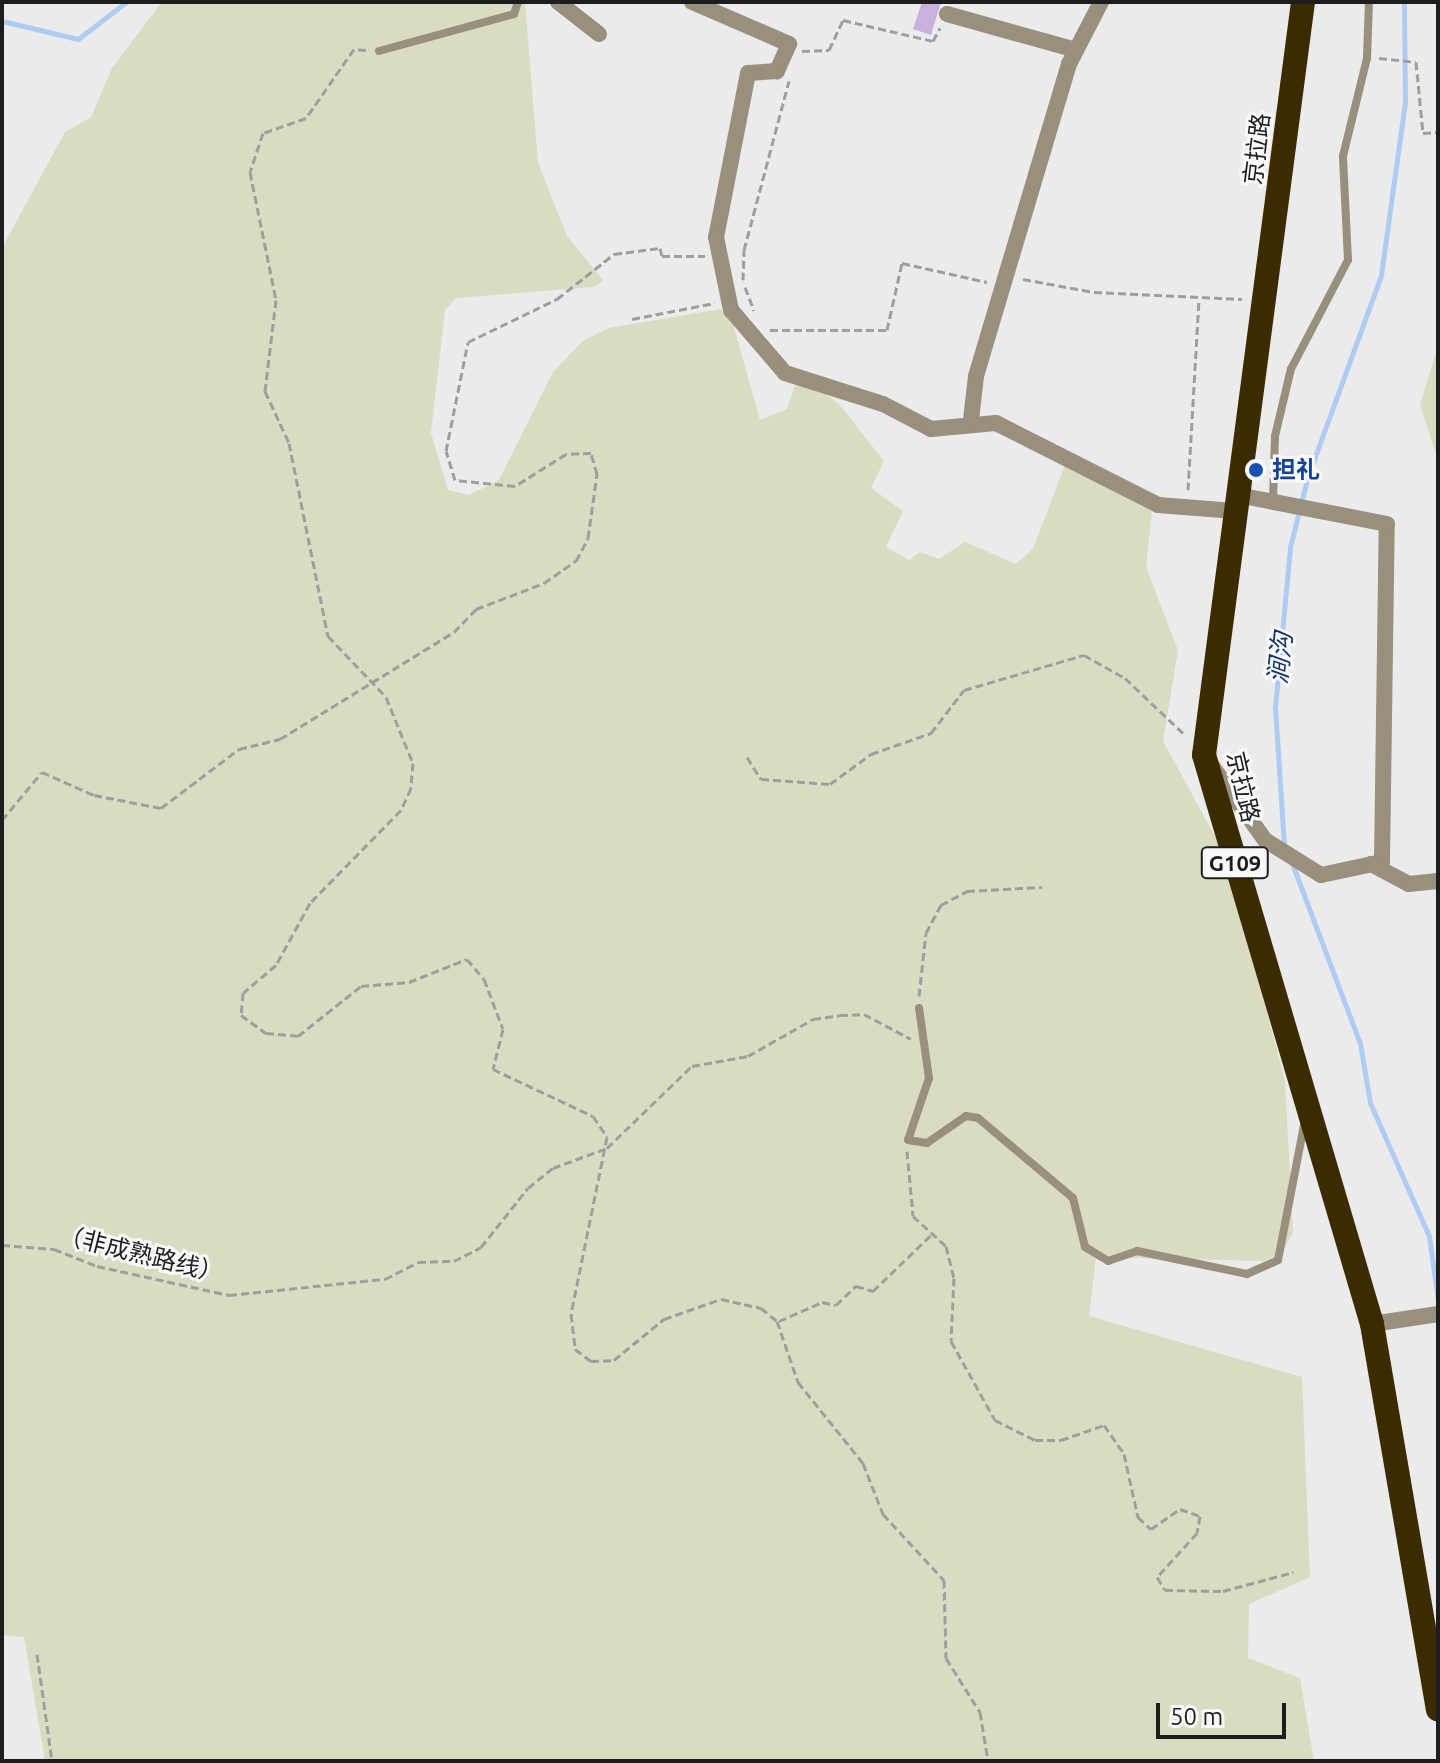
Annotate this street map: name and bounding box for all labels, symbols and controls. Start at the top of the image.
street label: 京拉路 [1238,112,1276,186]
place label: 担礼 [1272,456,1320,484]
marker: 担礼 [1247,461,1265,479]
water label: 涧沟 [1262,631,1298,685]
street label: 京拉路 [1221,749,1265,825]
road number: G109 [1199,845,1271,881]
street label: （非成熟路线） [56,1220,226,1288]
scale bar [1160,1687,1290,1737]
text: 50 m [1170,1703,1223,1730]

